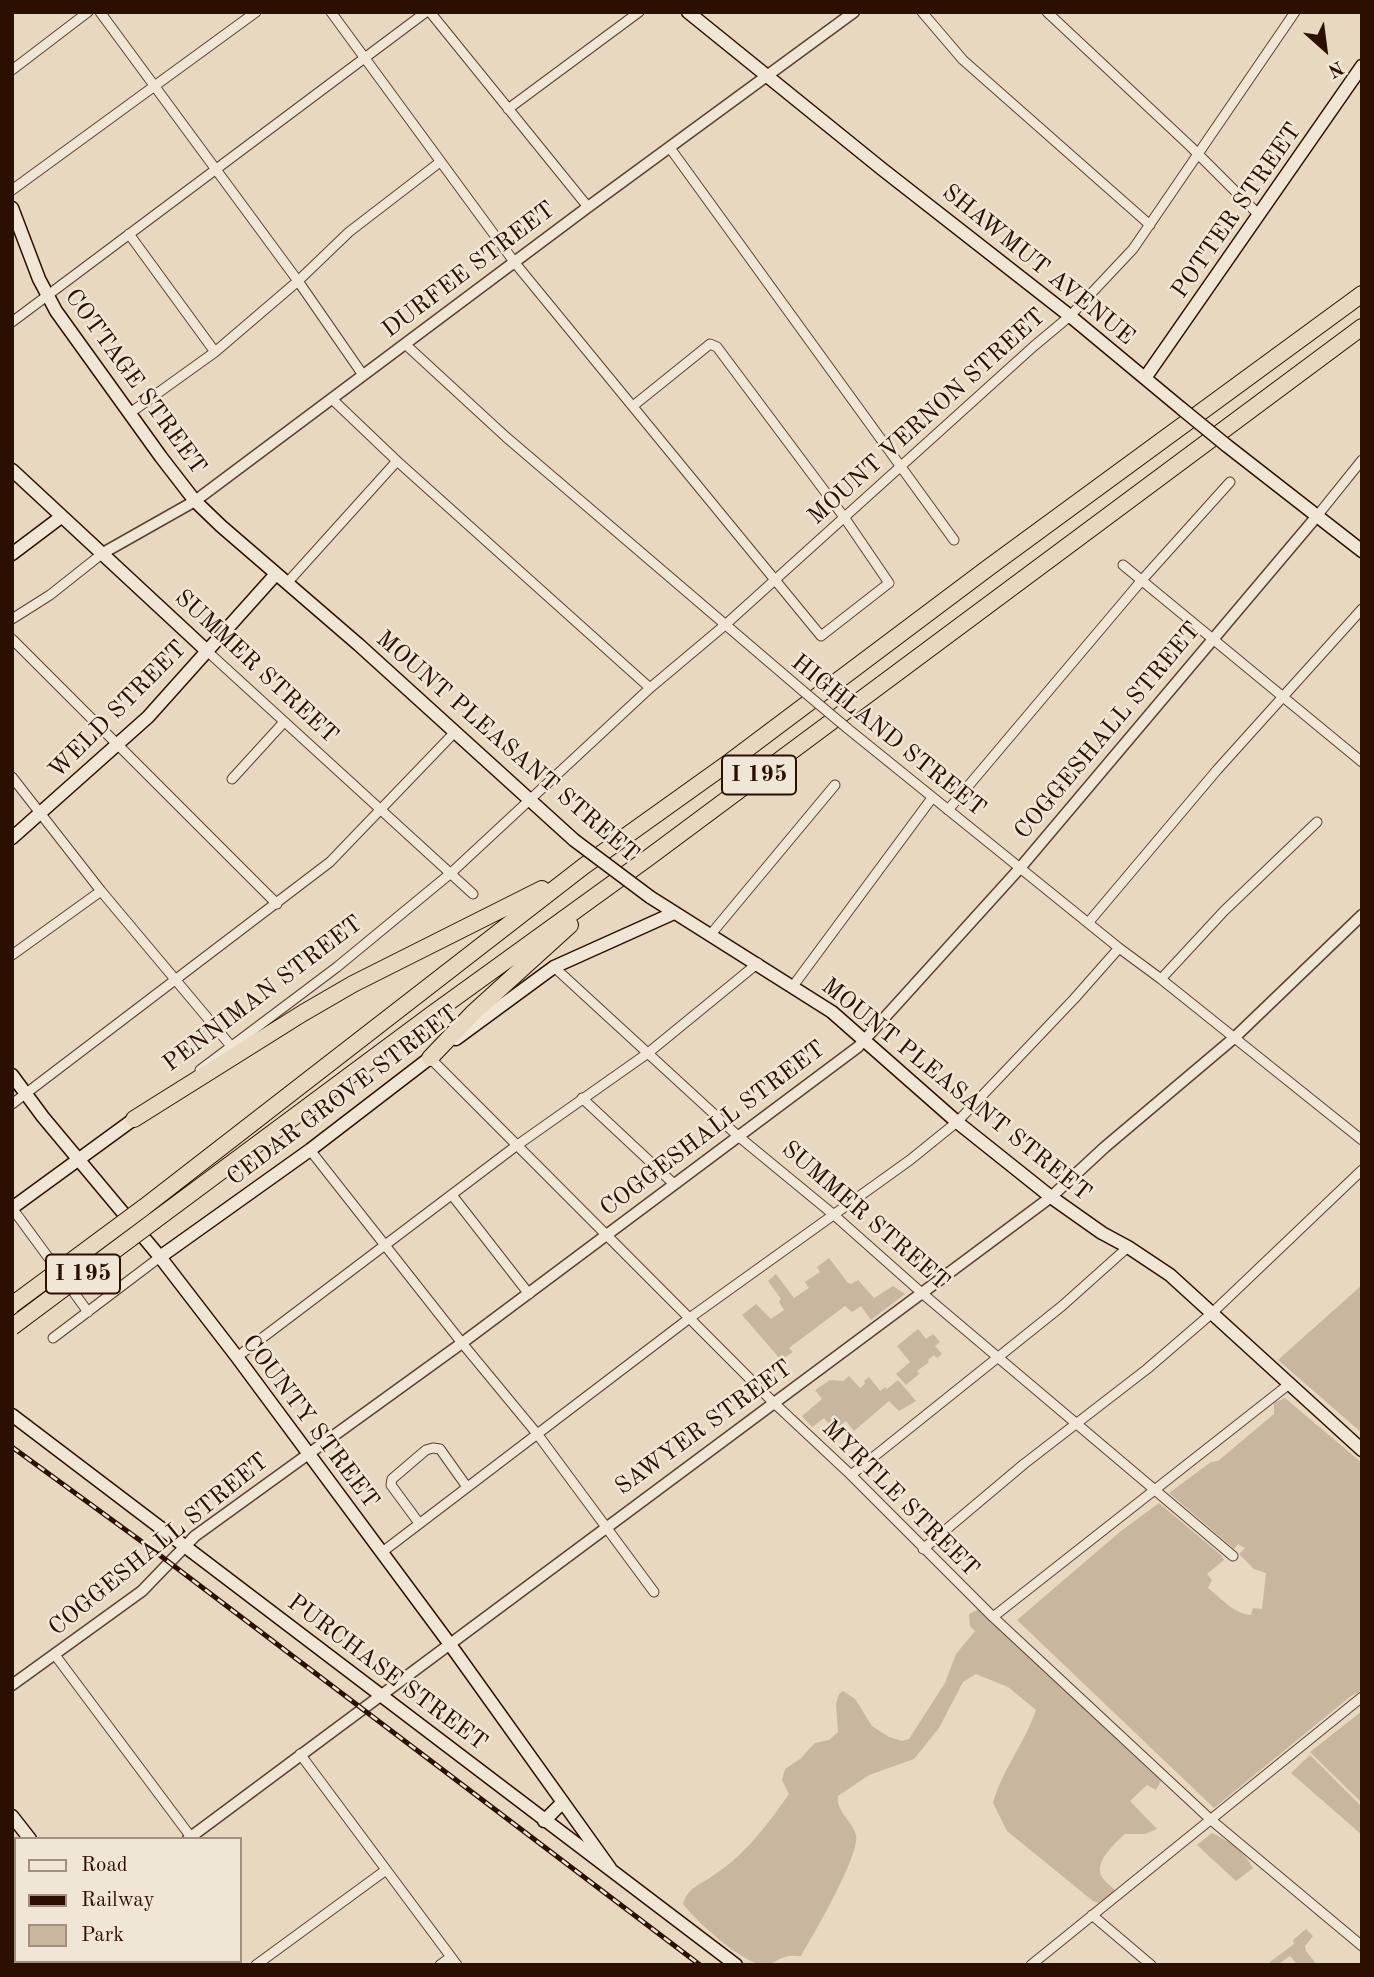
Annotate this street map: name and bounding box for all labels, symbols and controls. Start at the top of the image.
north arrow [1290,14,1360,84]
text: N [1324,56,1346,80]
street label: POTTER STREET [1166,118,1308,304]
street label: SHAWMUT AVENUE [936,178,1140,352]
street label: DURFEE STREET [377,196,561,344]
street label: COTTAGE STREET [58,284,212,480]
street label: MOUNT VERNON STREET [802,303,1052,531]
street label: SUMMER STREET [168,584,344,750]
street label: COGGESHALL STREET [1009,617,1207,845]
street label: MOUNT PLEASANT STREET [370,625,644,869]
street label: WELD STREET [43,635,193,785]
street label: HIGHLAND STREET [785,649,991,823]
road number: I 195 [722,755,796,794]
street label: PENNIMAN STREET [158,910,368,1078]
street label: MOUNT PLEASANT STREET [815,972,1097,1208]
street label: CEDAR GROVE STREET [221,999,465,1193]
street label: COGGESHALL STREET [595,1035,831,1223]
street label: SUMMER STREET [775,1135,955,1297]
road number: I 195 [46,1254,120,1294]
street label: COUNTY STREET [235,1329,385,1515]
street label: SAWYER STREET [610,1354,798,1502]
street label: MYRTLE STREET [815,1414,985,1584]
street label: COGGESHALL STREET [43,1447,275,1643]
street label: PURCHASE STREET [281,1588,493,1758]
legend [14,1837,242,1963]
text: Road [81,1855,128,1876]
text: Railway [81,1890,155,1911]
text: Park [81,1925,124,1946]

